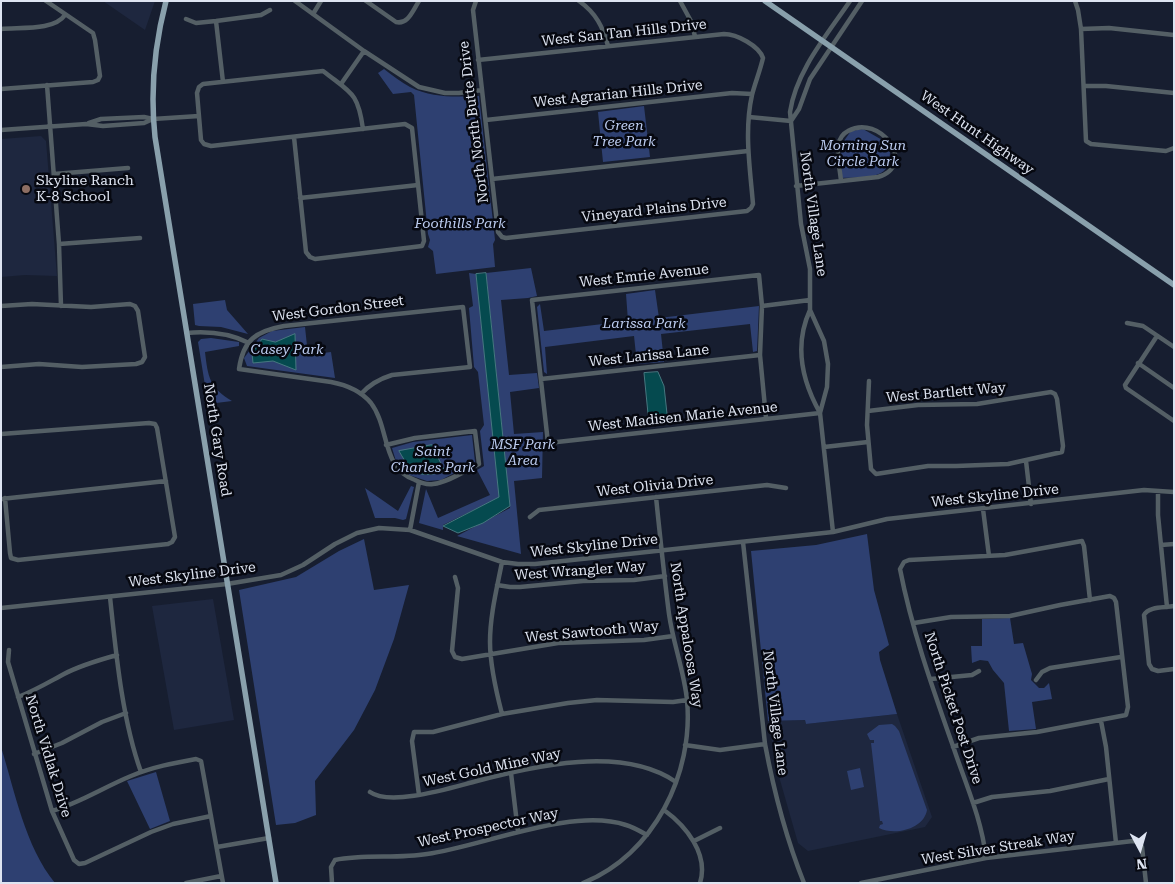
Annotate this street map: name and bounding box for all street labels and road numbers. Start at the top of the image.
street label: West San Tan Hills Drive [541,16,707,50]
street label: North North Butte Drive [456,40,492,204]
street label: West Agrarian Hills Drive [533,77,703,111]
street label: West Hunt Highway [917,87,1037,179]
street label: North Village Lane [796,151,830,277]
street label: Vineyard Plains Drive [581,194,727,226]
street label: West Emrie Avenue [578,261,710,291]
street label: West Gordon Street [271,293,405,325]
street label: West Larissa Lane [588,341,710,371]
street label: West Bartlett Way [885,379,1007,407]
street label: North Gary Road [200,382,234,498]
street label: West Madisen Marie Avenue [588,399,778,435]
street label: West Olivia Drive [596,472,714,500]
street label: West Skyline Drive [930,481,1060,511]
street label: West Skyline Drive [529,531,659,561]
street label: West Wrangler Way [514,558,646,584]
street label: West Skyline Drive [127,559,257,591]
street label: North Appaloosa Way [666,561,706,709]
street label: West Sawtooth Way [525,618,659,646]
street label: North Picket Post Drive [920,630,986,786]
street label: North Village Lane [759,650,791,776]
street label: North Vidlak Drive [21,693,75,819]
street label: West Gold Mine Way [422,745,562,791]
street label: West Prospector Way [416,805,560,851]
street label: West Silver Streak Way [920,828,1076,868]

